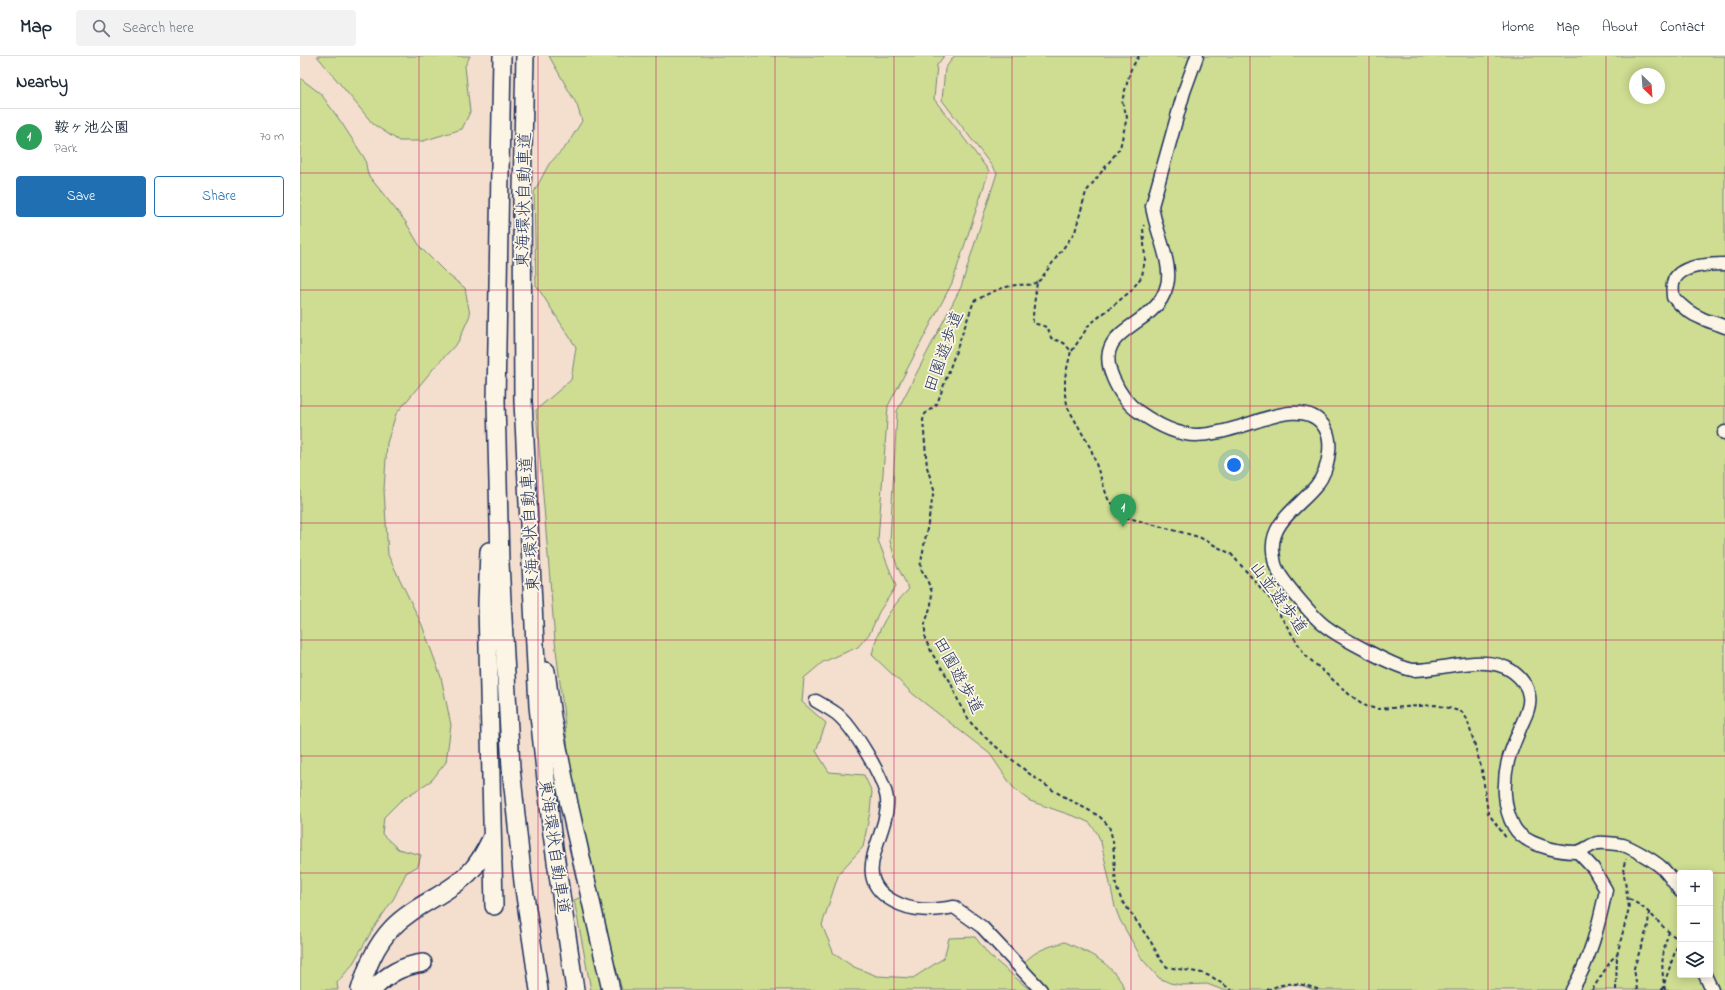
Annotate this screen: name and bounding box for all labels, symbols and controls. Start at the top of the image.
search box [76,10,356,46]
text: Map [20,14,52,41]
icon: search [90,17,112,39]
text: Search here [122,17,194,39]
text: Home [1502,17,1534,38]
text: Map [1556,17,1580,38]
text: About [1602,17,1638,38]
text: Contact [1660,17,1705,38]
north arrow [1629,68,1665,104]
text: Nearby [16,70,68,95]
text: 鞍ヶ池公園 [54,117,129,139]
text: 1 [27,127,31,146]
text: 70 m [260,127,284,146]
street label: 東海環状自動車道 [511,132,538,268]
text: Park [54,139,78,158]
button: Save [16,176,146,217]
button: Share [154,176,284,217]
street label: 田園遊歩道 [918,307,971,396]
street label: 東海環状自動車道 [514,455,547,592]
your location [1224,455,1244,475]
pin: 1 [1110,494,1136,527]
street label: 山並遊歩道 [1243,556,1313,640]
street label: 田園遊歩道 [926,632,989,719]
street label: 東海環状自動車道 [532,778,575,916]
map controls [1677,870,1713,978]
button: + [1677,870,1713,906]
button: − [1677,906,1713,942]
button: layers [1677,942,1713,978]

